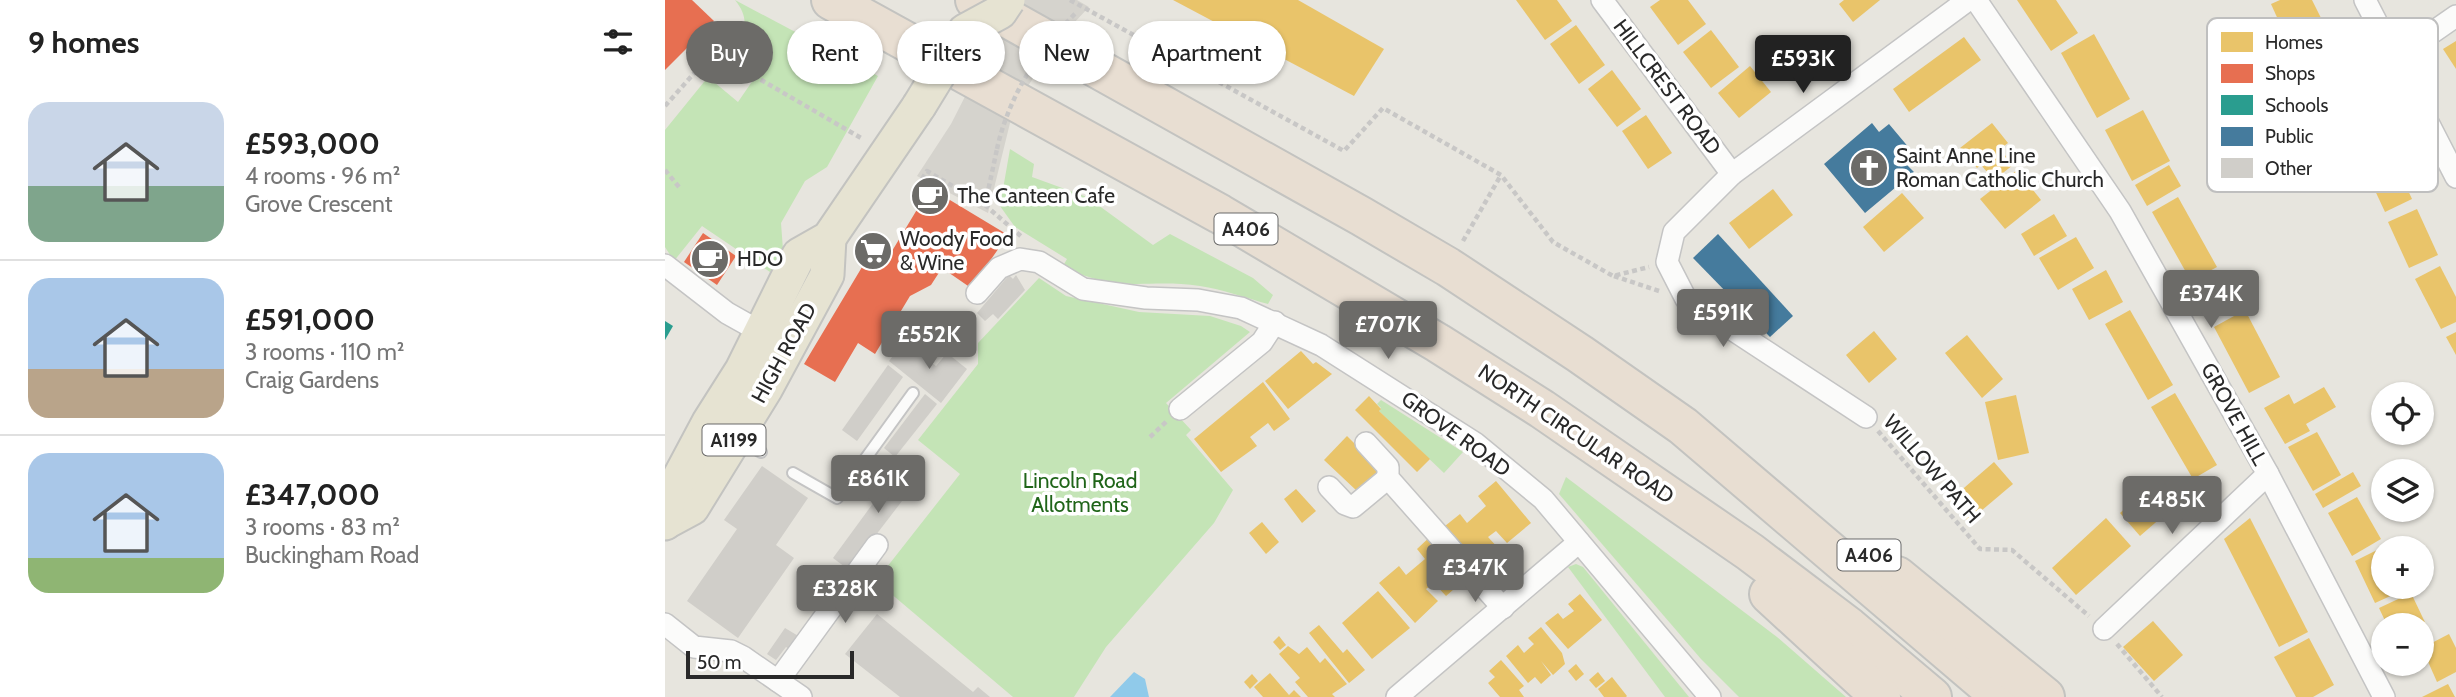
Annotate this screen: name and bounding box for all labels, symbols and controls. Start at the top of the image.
street label: HILLCREST ROAD [1608,14,1726,159]
legend [2207,18,2438,192]
chip: Buy [686,21,773,84]
chip: Rent [787,21,883,84]
chip: Filters [897,21,1005,84]
chip: New [1019,21,1114,84]
chip: Apartment [1128,21,1286,84]
icon: filters [599,23,637,61]
text: 9 homes [28,24,139,61]
text: Homes [2265,31,2323,54]
pin: £593K [1754,36,1852,95]
text: £593K [1771,44,1835,72]
text: Shops [2265,62,2315,85]
text: Schools [2265,94,2328,117]
text: £593,000 [245,125,380,162]
text: Public [2265,125,2314,148]
icon: home [84,130,168,214]
place label: Saint Anne Line Roman Catholic Church [1896,143,2104,192]
church icon: Saint Anne Line Roman Catholic Church [1848,147,1890,189]
text: Other [2265,157,2312,180]
text: 4 rooms · 96 m² [245,162,400,190]
cafe icon: The Canteen Cafe [909,175,951,217]
place label: The Canteen Cafe [957,183,1115,208]
text: Grove Crescent [245,190,393,218]
road number: A406 [1215,214,1277,244]
place label: Woody Food & Wine [900,226,1014,275]
supermarket icon: Woody Food & Wine [852,230,894,272]
cafe icon: HDO [689,238,731,280]
place label: HDO [737,246,783,271]
pin: £374K [2162,270,2260,330]
text: £374K [2179,279,2243,307]
pin: £591K [1674,290,1772,349]
street label: HIGH ROAD [746,298,821,407]
text: £591K [1693,298,1753,326]
text: £591,000 [245,301,375,338]
pin: £707K [1339,302,1437,361]
icon: home [84,306,168,390]
text: £707K [1355,310,1421,338]
pin: £552K [880,312,978,371]
text: £552K [897,320,961,348]
text: 3 rooms · 110 m² [245,338,404,366]
street label: GROVE HILL [2196,358,2273,470]
street label: NORTH CIRCULAR ROAD [1474,359,1679,508]
text: Craig Gardens [245,366,379,394]
map controls [2371,382,2434,676]
button: locate [2371,382,2434,445]
street label: GROVE ROAD [1397,386,1516,482]
street label: WILLOW PATH [1879,409,1986,528]
road number: A1199 [703,424,765,456]
pin: £861K [829,456,927,515]
button: layers [2371,459,2434,522]
text: £861K [847,464,909,492]
park label: Lincoln Road Allotments [1023,468,1137,517]
text: £347,000 [245,476,380,513]
pin: £485K [2123,476,2221,536]
icon: home [84,481,168,565]
text: £485K [2139,485,2205,513]
text: 3 rooms · 83 m² [245,513,400,541]
button: + [2371,536,2434,599]
road number: A406 [1837,540,1901,570]
text: Buckingham Road [245,541,419,569]
pin: £347K [1426,544,1524,604]
text: £347K [1443,553,1507,581]
pin: £328K [796,566,894,625]
text: £328K [813,574,877,602]
button: − [2371,613,2434,676]
scale bar [686,648,854,680]
text: 50 m [697,651,741,674]

